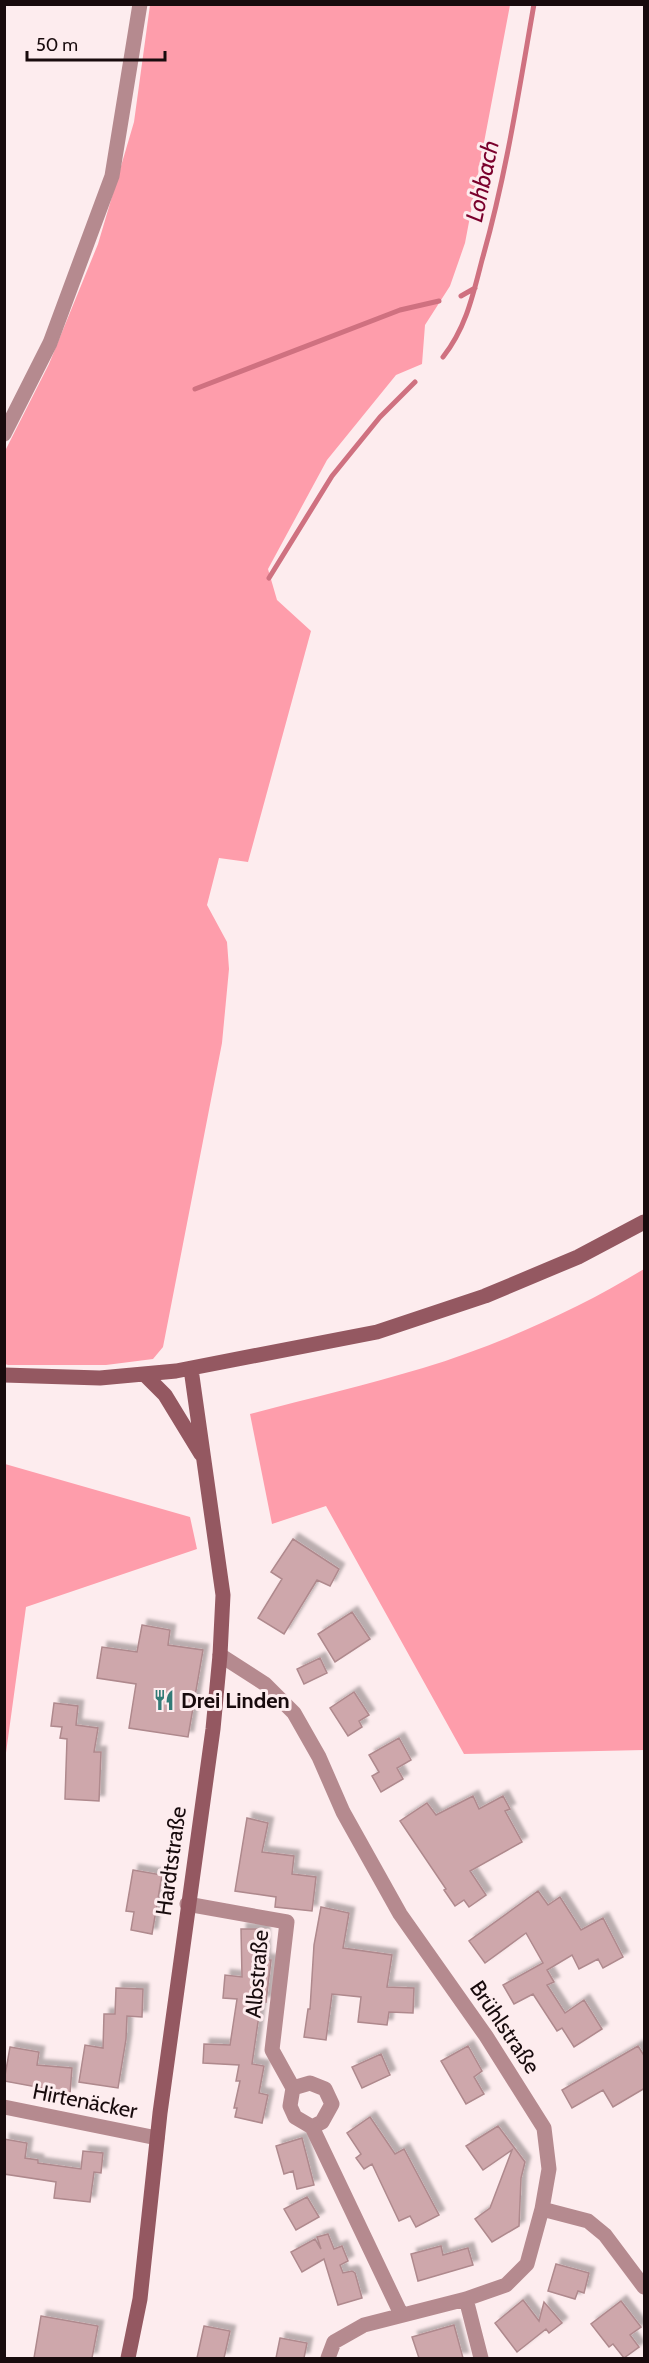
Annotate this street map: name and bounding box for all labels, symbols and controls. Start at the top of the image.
scale bar [27,24,165,62]
text: 50 m [36,34,78,56]
water label: Lohbach [459,137,505,225]
place label: Drei Linden [181,1687,290,1714]
restaurant icon: Drei Linden [152,1688,176,1712]
street label: Hardtstraße [150,1805,192,1917]
street label: Albstraße [240,1929,274,2019]
street label: Brühlstraße [464,1975,546,2079]
street label: Hirtenäcker [30,2078,140,2124]

